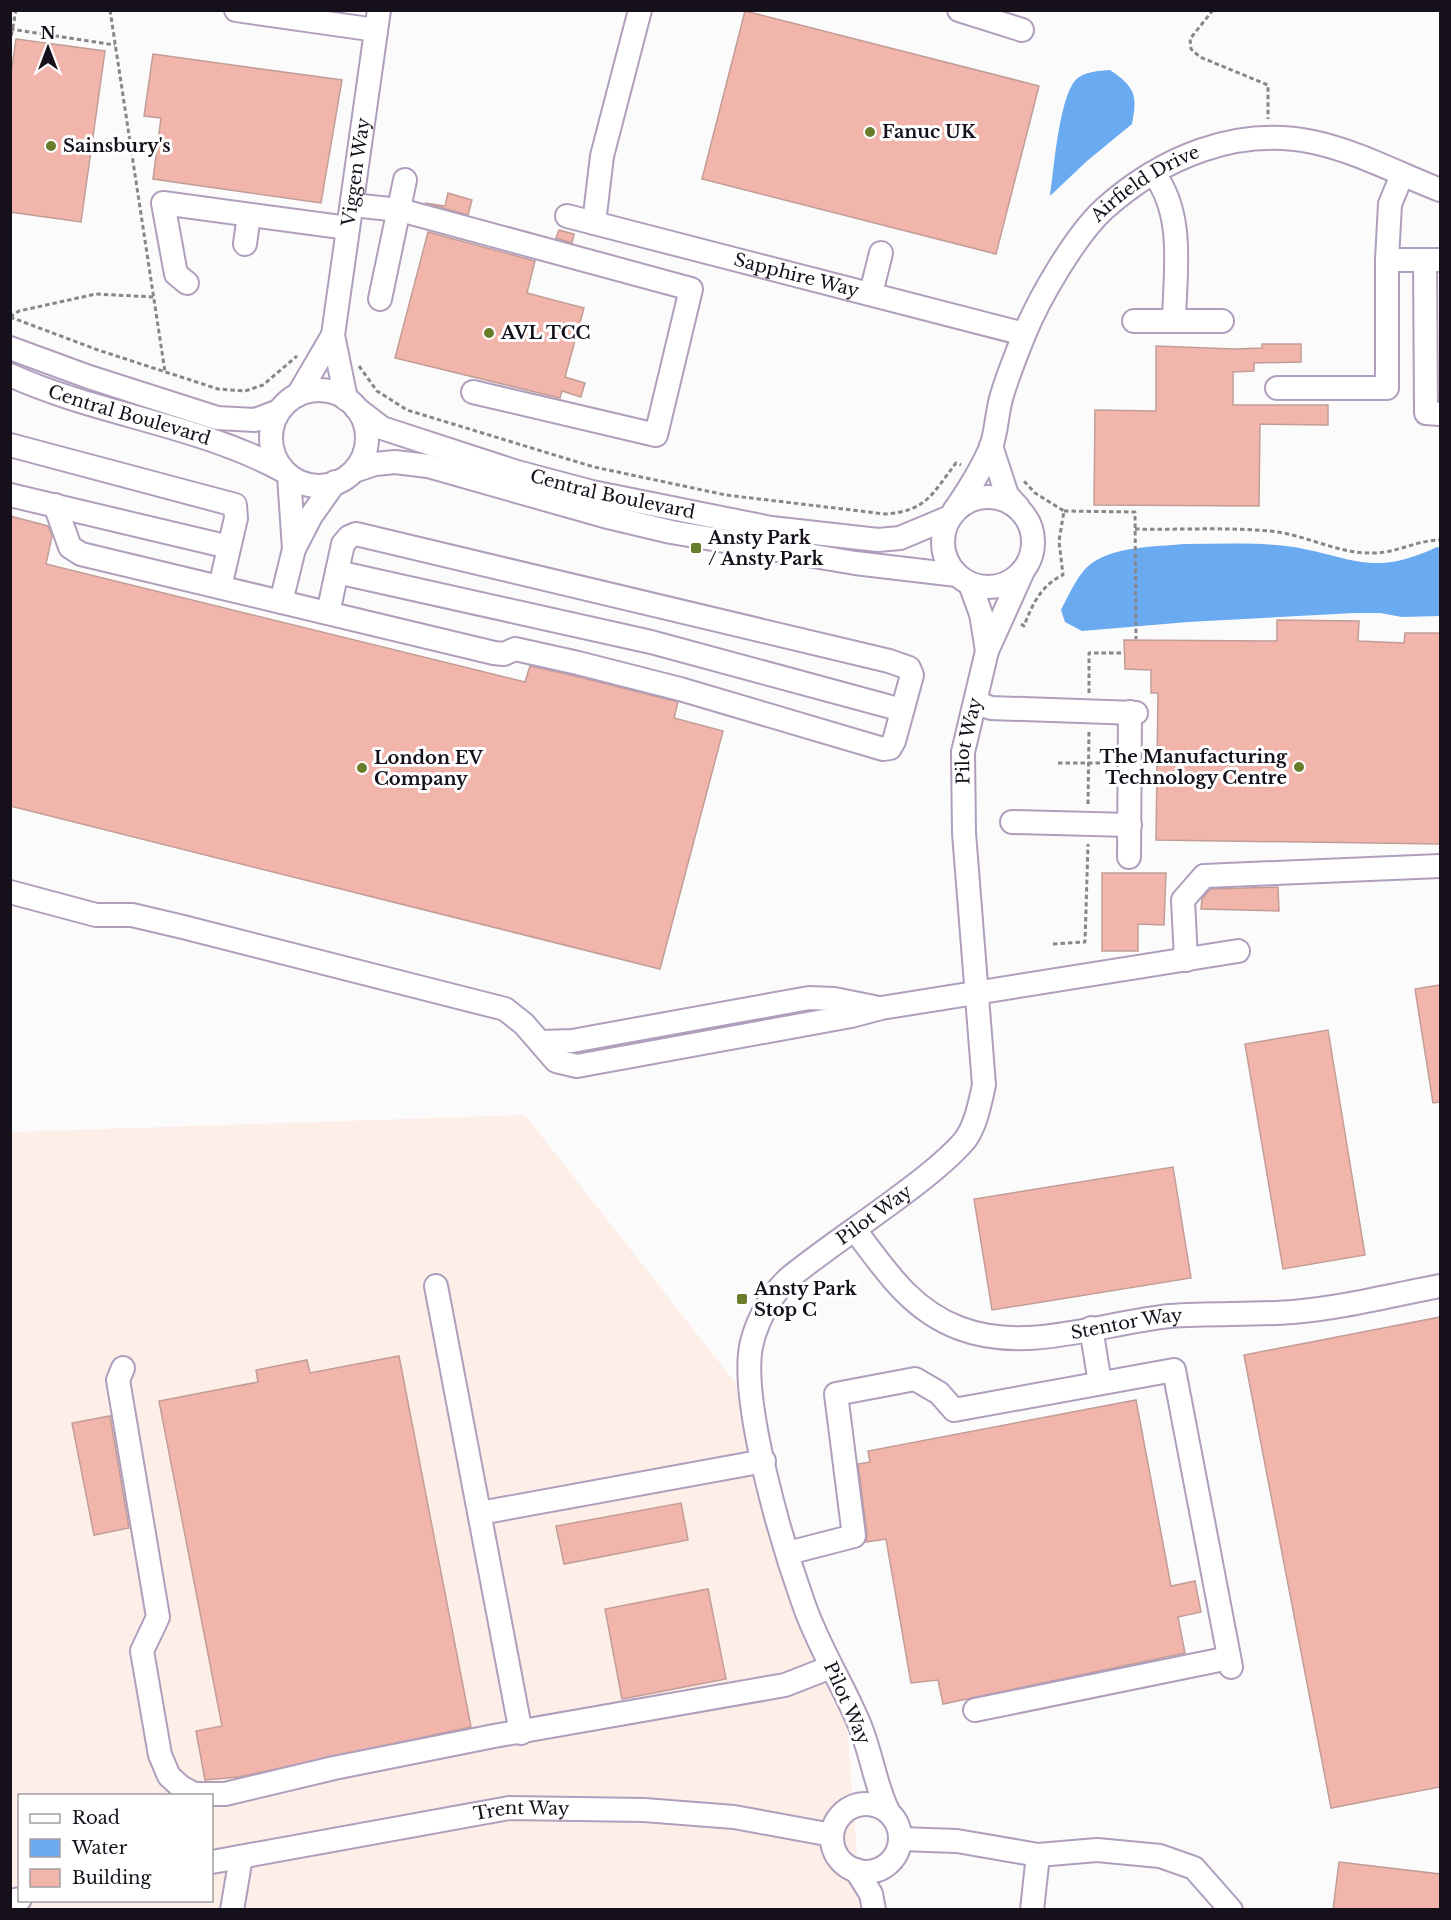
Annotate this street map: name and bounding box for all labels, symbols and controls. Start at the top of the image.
north arrow [18,18,78,78]
text: N [40,23,56,43]
street label: Viggen Way [337,116,375,229]
place label: Fanuc UK [882,121,977,143]
marker: Fanuc UK [863,125,877,139]
place label: Sainsbury's [63,135,171,157]
marker: Sainsbury's [44,139,58,153]
street label: Airfield Drive [1086,141,1202,227]
street label: Sapphire Way [732,249,862,302]
place label: AVL TCC [500,322,590,344]
marker: AVL TCC [482,326,496,340]
street label: Central Boulevard [45,380,213,450]
street label: Central Boulevard [528,465,697,523]
place label: Ansty Park / Ansty Park [707,527,824,570]
marker: Ansty Park / Ansty Park [689,541,703,555]
street label: Pilot Way [952,695,987,785]
place label: The Manufacturing Technology Centre [1100,746,1288,789]
place label: London EV Company [374,747,484,790]
marker: The Manufacturing Technology Centre [1292,760,1306,774]
marker: London EV Company [355,761,369,775]
street label: Pilot Way [832,1180,917,1250]
place label: Ansty Park Stop C [753,1278,858,1321]
marker: Ansty Park Stop C [735,1292,749,1306]
street label: Stentor Way [1069,1304,1183,1344]
street label: Pilot Way [819,1658,875,1748]
legend [18,1794,213,1902]
street label: Trent Way [472,1797,570,1825]
text: Road [72,1807,120,1829]
text: Water [71,1837,128,1859]
text: Building [72,1867,151,1889]

